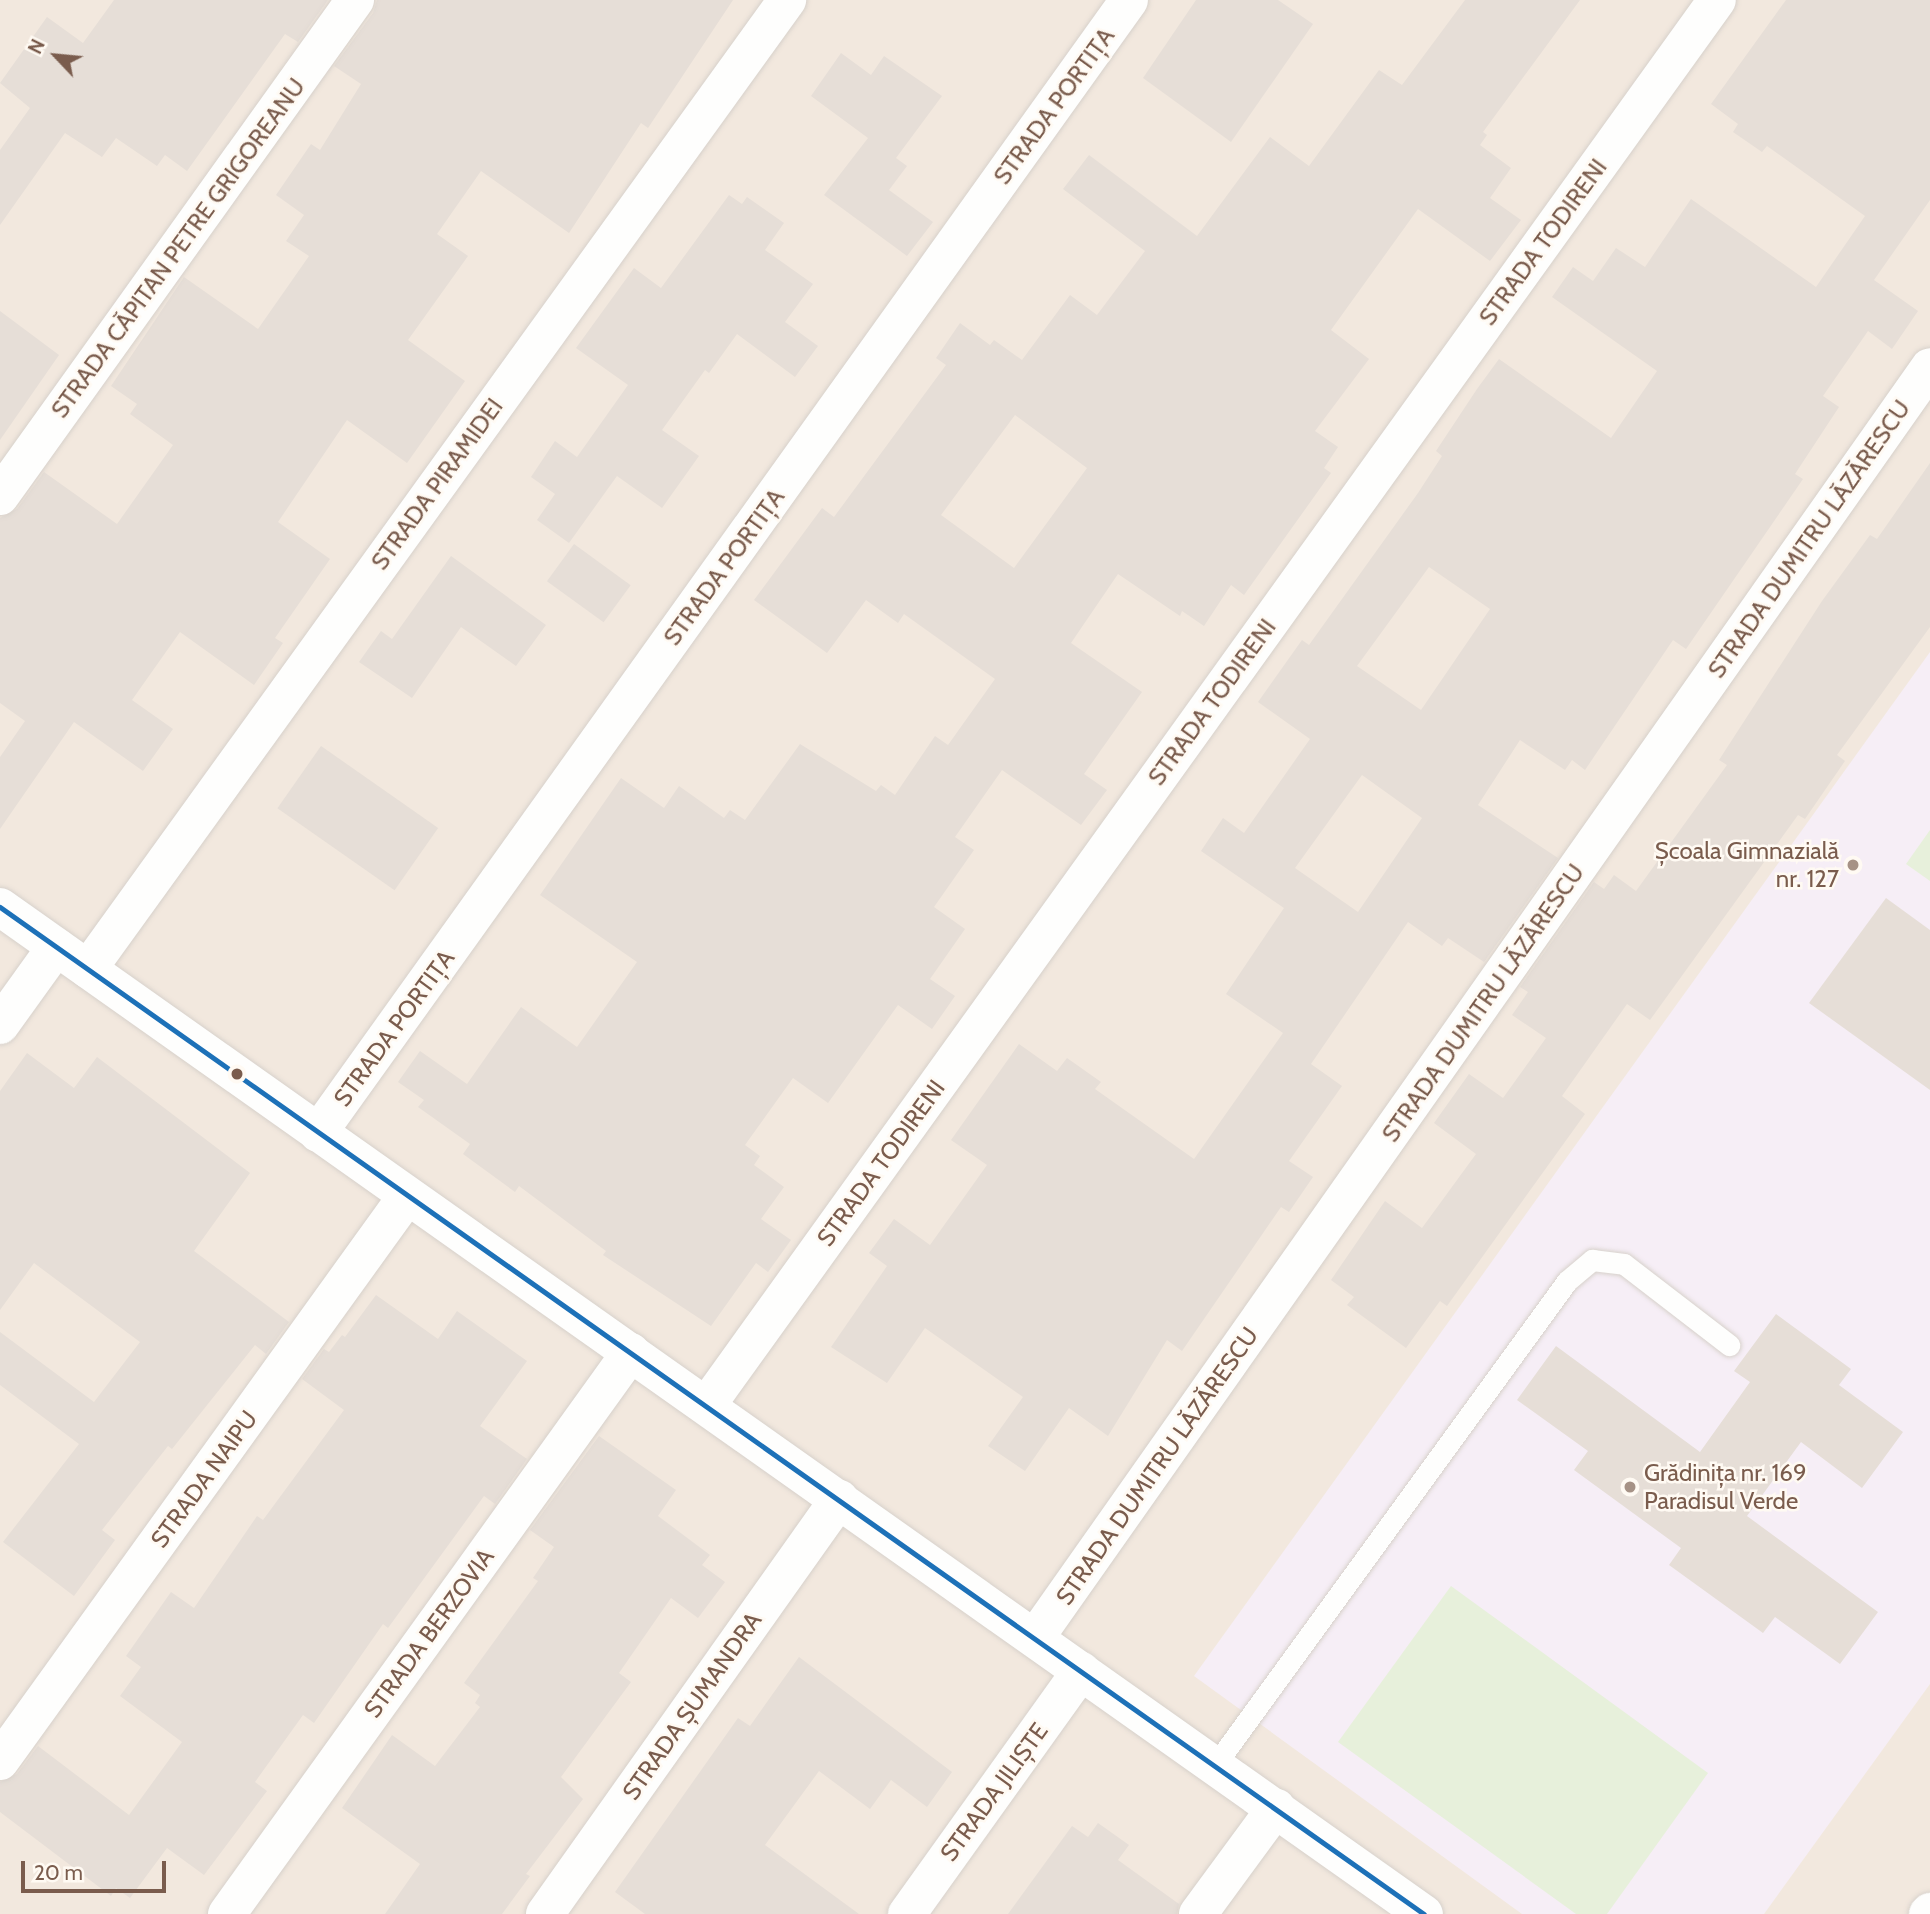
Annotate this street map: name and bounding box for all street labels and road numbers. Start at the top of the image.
street label: STRADA PORTIȚA [988,22,1120,190]
street label: STRADA CĂPITAN PETRE GRIGOREANU [45,73,311,423]
street label: STRADA TODIRENI [1473,153,1613,331]
street label: STRADA PIRAMIDEI [365,393,509,575]
street label: STRADA DUMITRU LĂZĂRESCU [1702,395,1916,683]
street label: STRADA PORTIȚA [658,483,790,651]
street label: STRADA TODIRENI [1142,613,1282,791]
street label: STRADA DUMITRU LĂZĂRESCU [1376,859,1590,1147]
street label: STRADA PORTIȚA [328,944,460,1112]
street label: STRADA TODIRENI [811,1074,951,1252]
street label: STRADA DUMITRU LĂZĂRESCU [1050,1322,1264,1610]
street label: STRADA NAIPU [145,1405,263,1553]
street label: STRADA BERZOVIA [358,1543,500,1723]
street label: STRADA ȘUMANDRA [616,1607,768,1805]
street label: STRADA JILIȘTE [934,1717,1054,1867]

